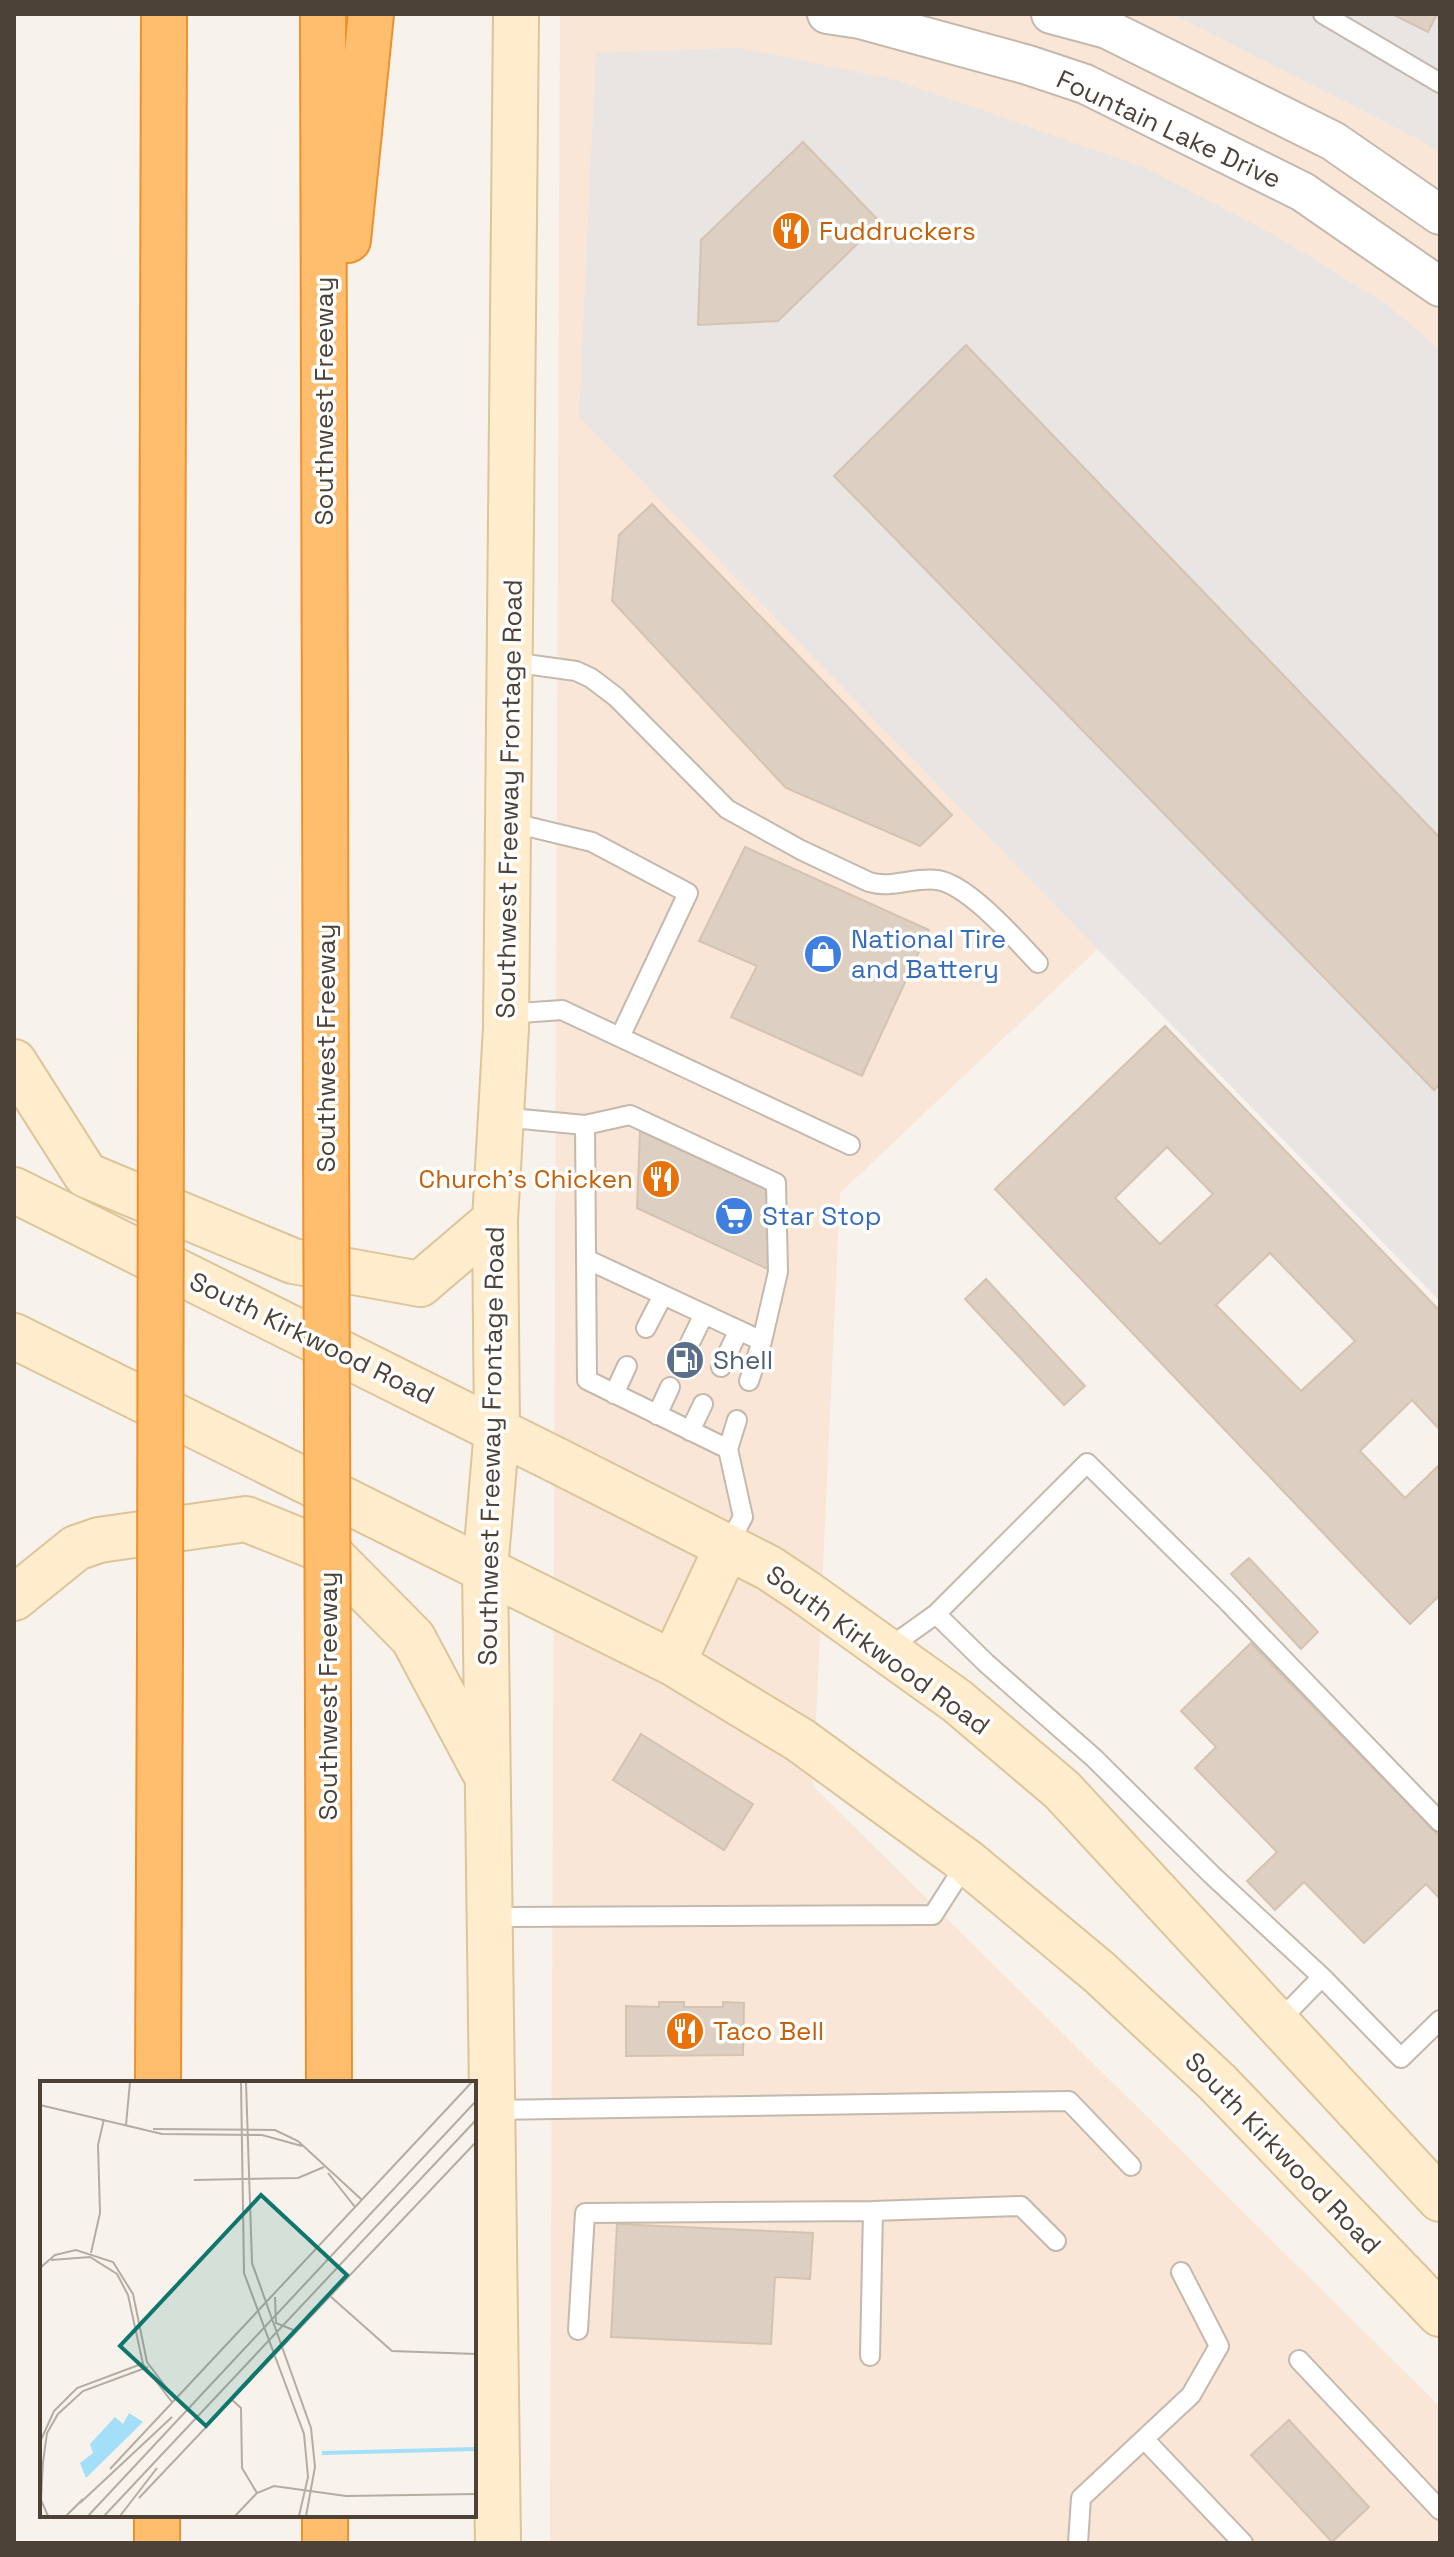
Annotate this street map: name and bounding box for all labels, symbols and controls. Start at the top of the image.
street label: Fountain Lake Drive [1051,62,1287,196]
restaurant icon: Fuddruckers [770,210,812,252]
place label: Fuddruckers [819,214,976,248]
street label: Southwest Freeway [307,277,341,525]
street label: Southwest Freeway Frontage Road [488,579,530,1019]
place label: National Tire and Battery [851,922,1006,986]
street label: Southwest Freeway [309,924,343,1172]
shop icon: National Tire and Battery [802,933,844,975]
restaurant icon: Church's Chicken [640,1158,682,1200]
place label: Church's Chicken [419,1162,633,1196]
supermarket icon: Star Stop [713,1195,755,1237]
place label: Star Stop [762,1199,881,1233]
street label: Southwest Freeway Frontage Road [470,1226,512,1666]
street label: South Kirkwood Road [184,1264,440,1412]
fuel station icon: Shell [664,1339,706,1381]
place label: Shell [713,1343,773,1377]
street label: South Kirkwood Road [759,1557,997,1743]
street label: Southwest Freeway [311,1572,345,1820]
restaurant icon: Taco Bell [664,2010,706,2052]
place label: Taco Bell [713,2014,824,2048]
street label: South Kirkwood Road [1178,2045,1388,2261]
inset map [40,2081,476,2517]

